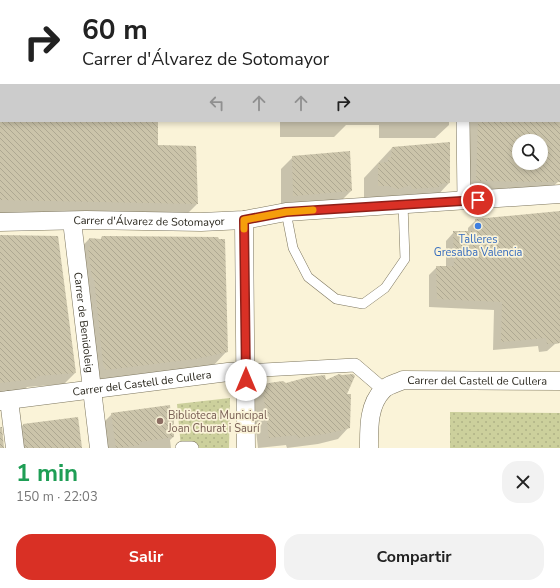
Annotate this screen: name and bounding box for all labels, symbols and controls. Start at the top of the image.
text: 60 m [82,11,148,49]
icon: right [16,16,68,68]
text: Carrer d'Álvarez de Sotomayor [82,47,329,71]
icon: left [206,92,228,114]
icon: ahead [248,92,270,114]
icon: ahead [290,92,312,114]
icon: right [332,92,354,114]
map controls [512,134,548,170]
button: search [512,134,548,170]
pin [461,183,495,217]
icon: arrive [467,189,489,211]
street label: Carrer d'Álvarez de Sotomayor [73,212,225,230]
marker: Talleres Gresalba Valencia [473,221,483,231]
place label: Talleres Gresalba Valencia [434,232,523,260]
street label: Carrer de Benidoleig [71,271,97,374]
position arrow [225,359,267,401]
street label: Carrer del Castell de Cullera [72,367,212,399]
street label: Carrer del Castell de Cullera [407,373,547,388]
place label: Biblioteca Municipal Joan Churat i Saurí [167,408,268,436]
marker: Biblioteca Municipal Joan Churat i Saurí [155,416,165,426]
text: 1 min [16,457,78,489]
button: close [502,461,544,503]
text: 150 m · 22:03 [16,488,98,506]
button: Salir [16,534,276,580]
button: Compartir [284,534,544,580]

